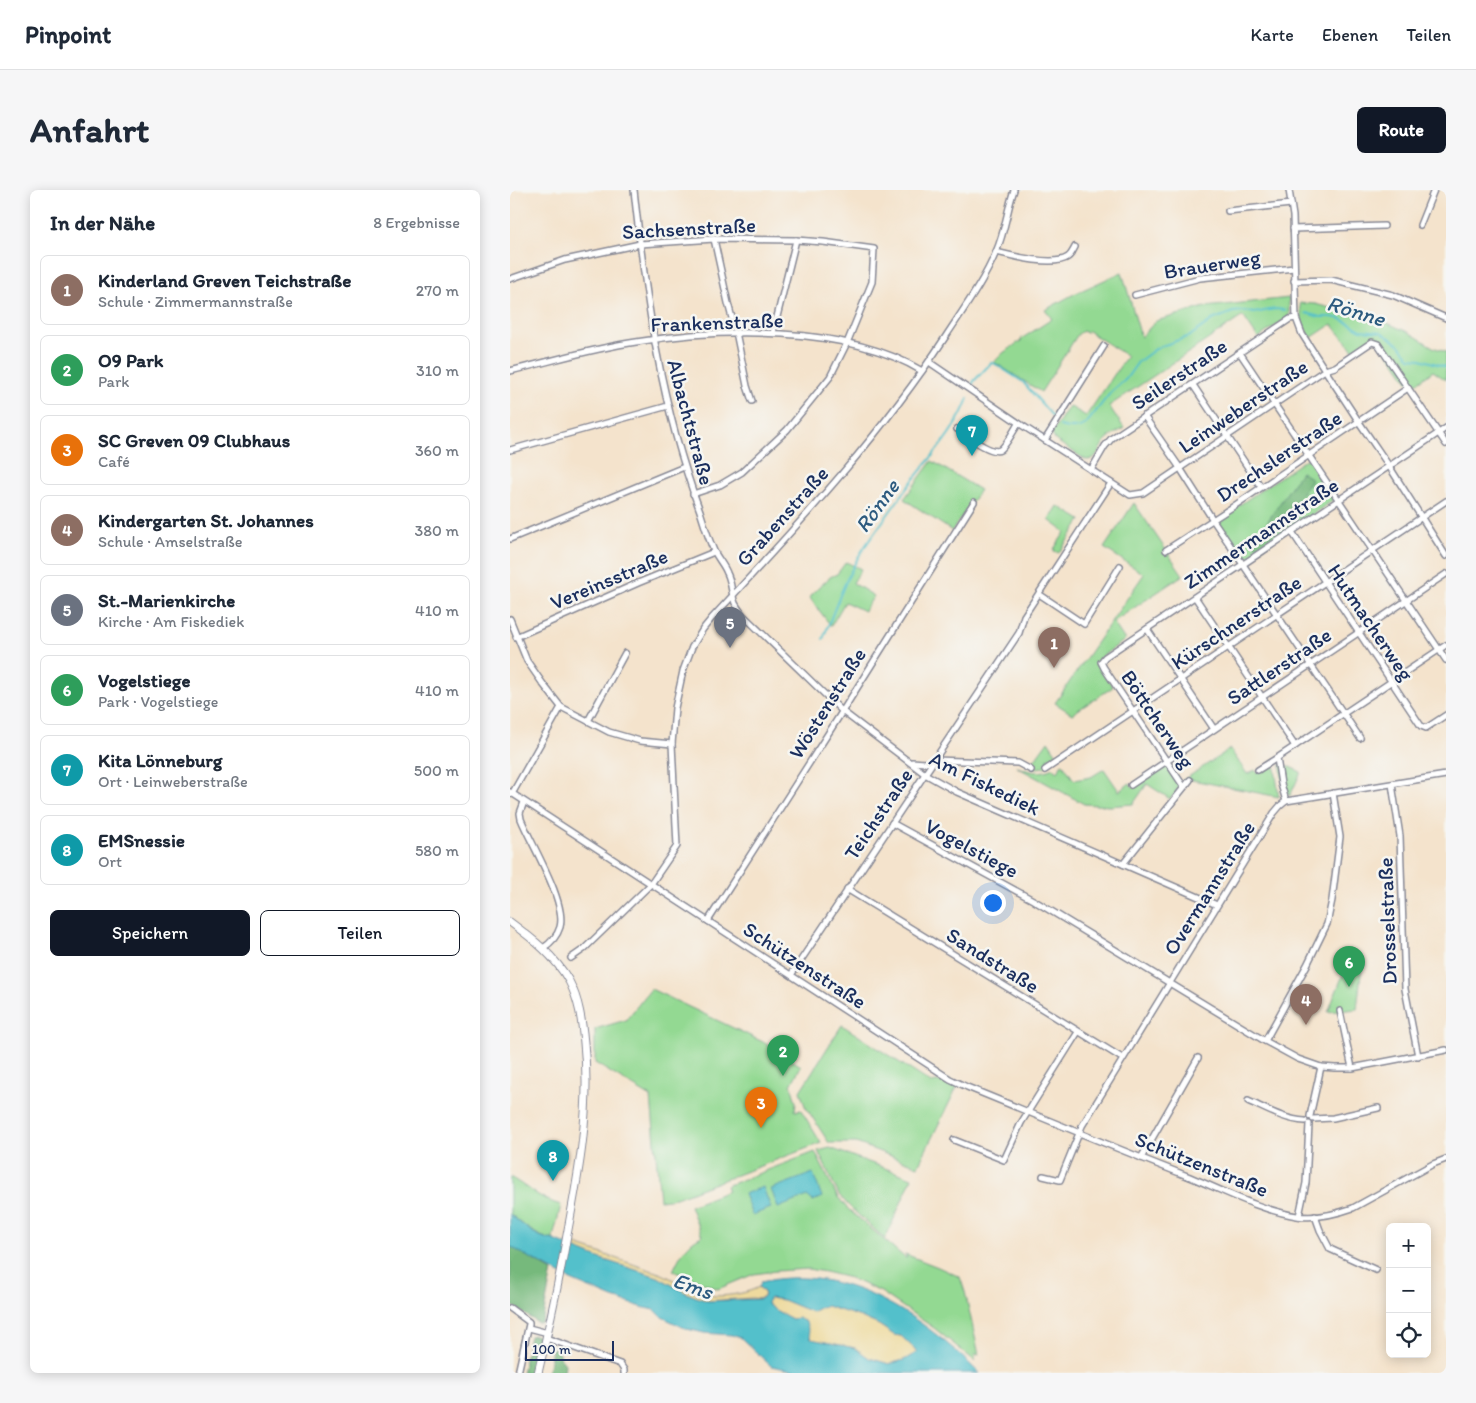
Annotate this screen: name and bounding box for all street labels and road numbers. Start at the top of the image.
street label: Sachsenstraße [621,212,757,244]
street label: Brauerweg [1162,244,1262,284]
street label: Frankenstraße [650,307,784,337]
street label: Seilerstraße [1126,333,1232,415]
street label: Leinweberstraße [1174,354,1312,458]
street label: Albachtstraße [662,356,720,488]
street label: Drechslerstraße [1212,405,1346,507]
street label: Grabenstraße [731,461,833,571]
street label: Zimmermannstraße [1179,472,1343,594]
street label: Vereinsstraße [547,543,672,615]
street label: Hutmacherweg [1323,559,1419,685]
street label: Kürschnerstraße [1166,569,1306,675]
street label: Sattlerstraße [1222,622,1336,710]
street label: Wöstenstraße [783,643,871,763]
street label: Böttcherweg [1116,665,1200,773]
street label: Am Fiskediek [926,746,1045,821]
street label: Teichstraße [838,764,918,864]
street label: Vogelstiege [921,813,1023,883]
street label: Overmannstraße [1158,816,1260,960]
street label: Drosselstraße [1372,857,1402,985]
street label: Schützenstraße [739,916,871,1014]
street label: Sandstraße [942,922,1044,998]
street label: Schützenstraße [1132,1126,1272,1202]

